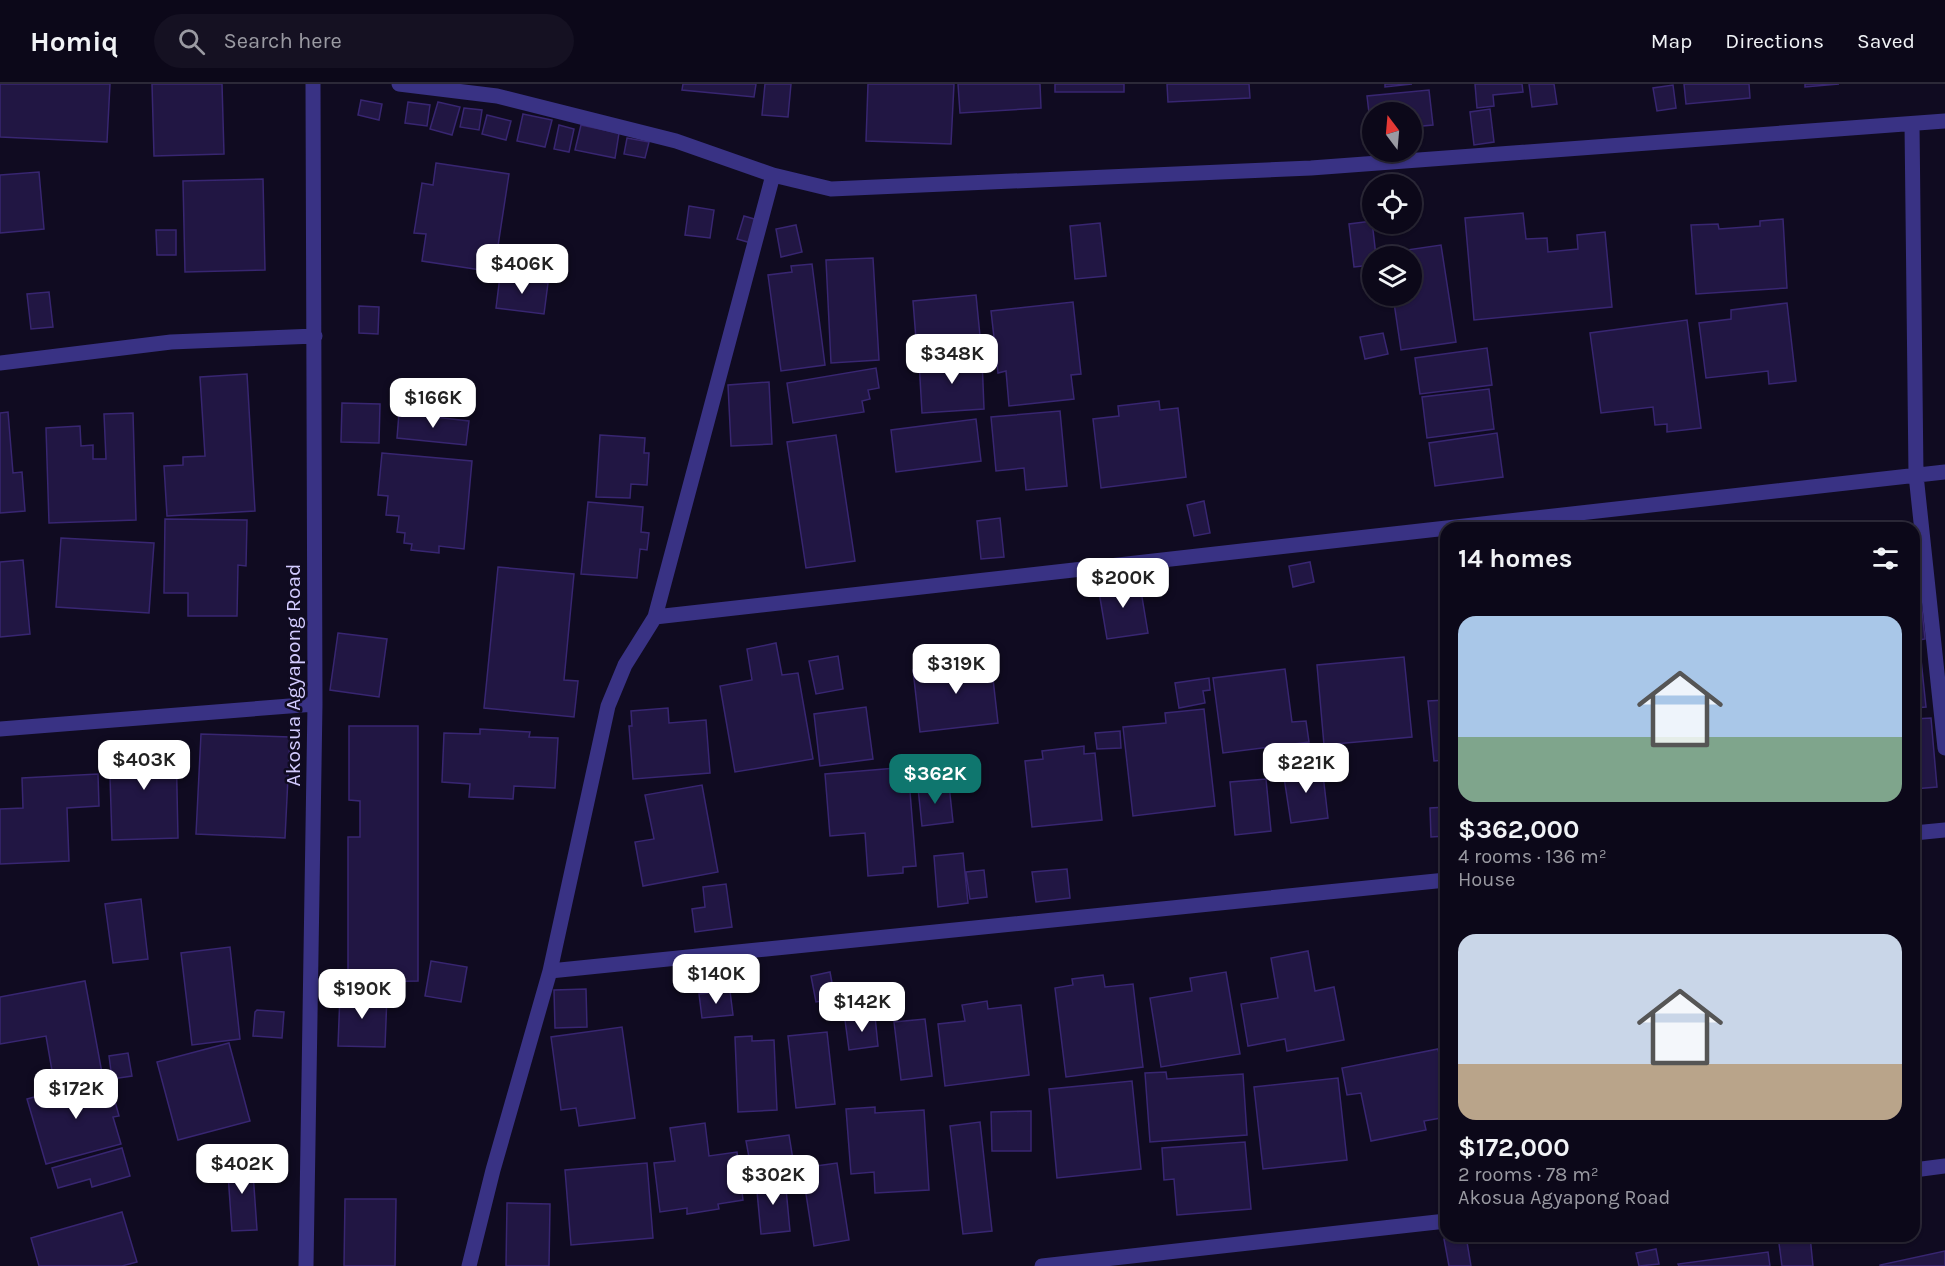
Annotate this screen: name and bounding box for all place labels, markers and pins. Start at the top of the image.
pin: $406K [480,244,564,295]
pin: $348K [910,334,994,385]
pin: $166K [391,378,475,429]
pin: $200K [1081,558,1165,609]
pin: $319K [914,644,998,695]
pin: $403K [102,740,186,791]
pin: $221K [1264,743,1348,794]
pin: $362K [893,754,977,805]
pin: $140K [674,954,758,1005]
pin: $190K [320,969,404,1020]
pin: $142K [820,982,904,1033]
pin: $172K [34,1069,118,1120]
pin: $402K [200,1144,284,1195]
pin: $302K [731,1155,815,1206]

